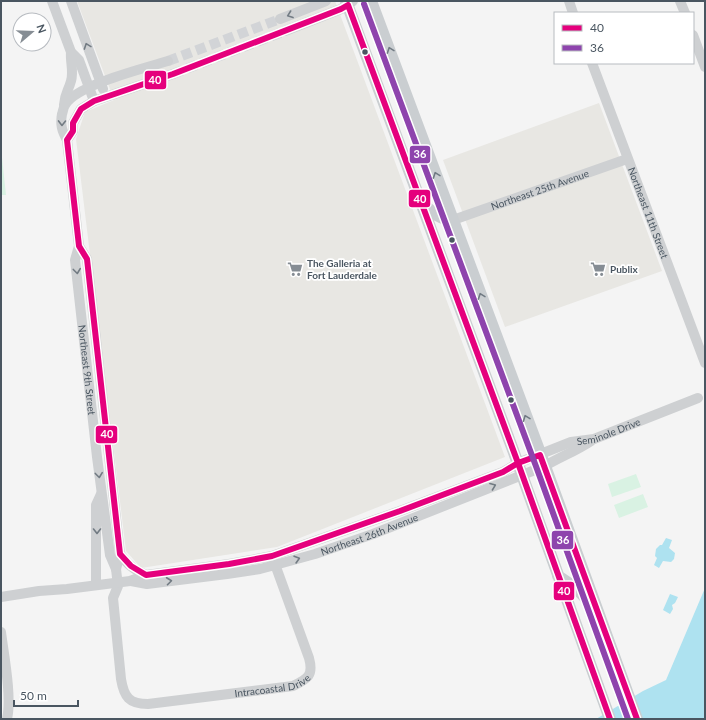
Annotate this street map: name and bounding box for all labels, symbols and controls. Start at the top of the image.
one-way arrow [287,10,294,19]
north arrow [12,12,52,52]
legend [554,12,694,64]
text: 40 [590,20,604,35]
text: N [34,22,49,35]
text: 36 [590,40,604,55]
one-way arrow [84,43,92,50]
unlabelled marker [360,47,370,57]
one-way arrow [386,47,394,54]
line badge: 40 [144,70,167,90]
text: 40 [149,73,162,86]
one-way arrow [57,120,66,126]
line badge: 36 [409,145,431,164]
text: 36 [414,147,427,160]
street label: Northeast 11th Street [626,165,671,260]
street label: Northeast 25th Avenue [489,167,590,212]
one-way arrow [432,171,440,178]
line badge: 40 [408,189,431,208]
text: 40 [414,192,427,205]
unlabelled marker [447,235,457,245]
place label: The Galleria at Fort Lauderdale [307,257,378,281]
supermarket icon: The Galleria at Fort Lauderdale [286,260,304,278]
supermarket icon: Publix [589,260,607,278]
place label: Publix [610,263,639,275]
one-way arrow [72,268,81,274]
one-way arrow [477,293,486,300]
street label: Northeast 9th Street [76,324,98,416]
unlabelled marker [506,395,516,405]
one-way arrow [523,415,531,422]
street label: Seminole Drive [576,415,642,447]
line badge: 40 [95,425,118,444]
text: 40 [101,427,114,440]
one-way arrow [94,472,103,478]
one-way arrow [490,482,497,490]
street label: Northeast 26th Avenue [319,511,420,558]
one-way arrow [93,528,101,534]
line badge: 36 [551,530,574,550]
text: 36 [557,533,570,546]
one-way arrow [293,555,300,564]
one-way arrow [166,577,172,586]
line badge: 40 [553,581,575,601]
text: 40 [558,584,571,597]
street label: Intracoastal Drive [234,672,313,699]
scale bar [14,682,78,708]
text: 50 m [20,688,47,703]

